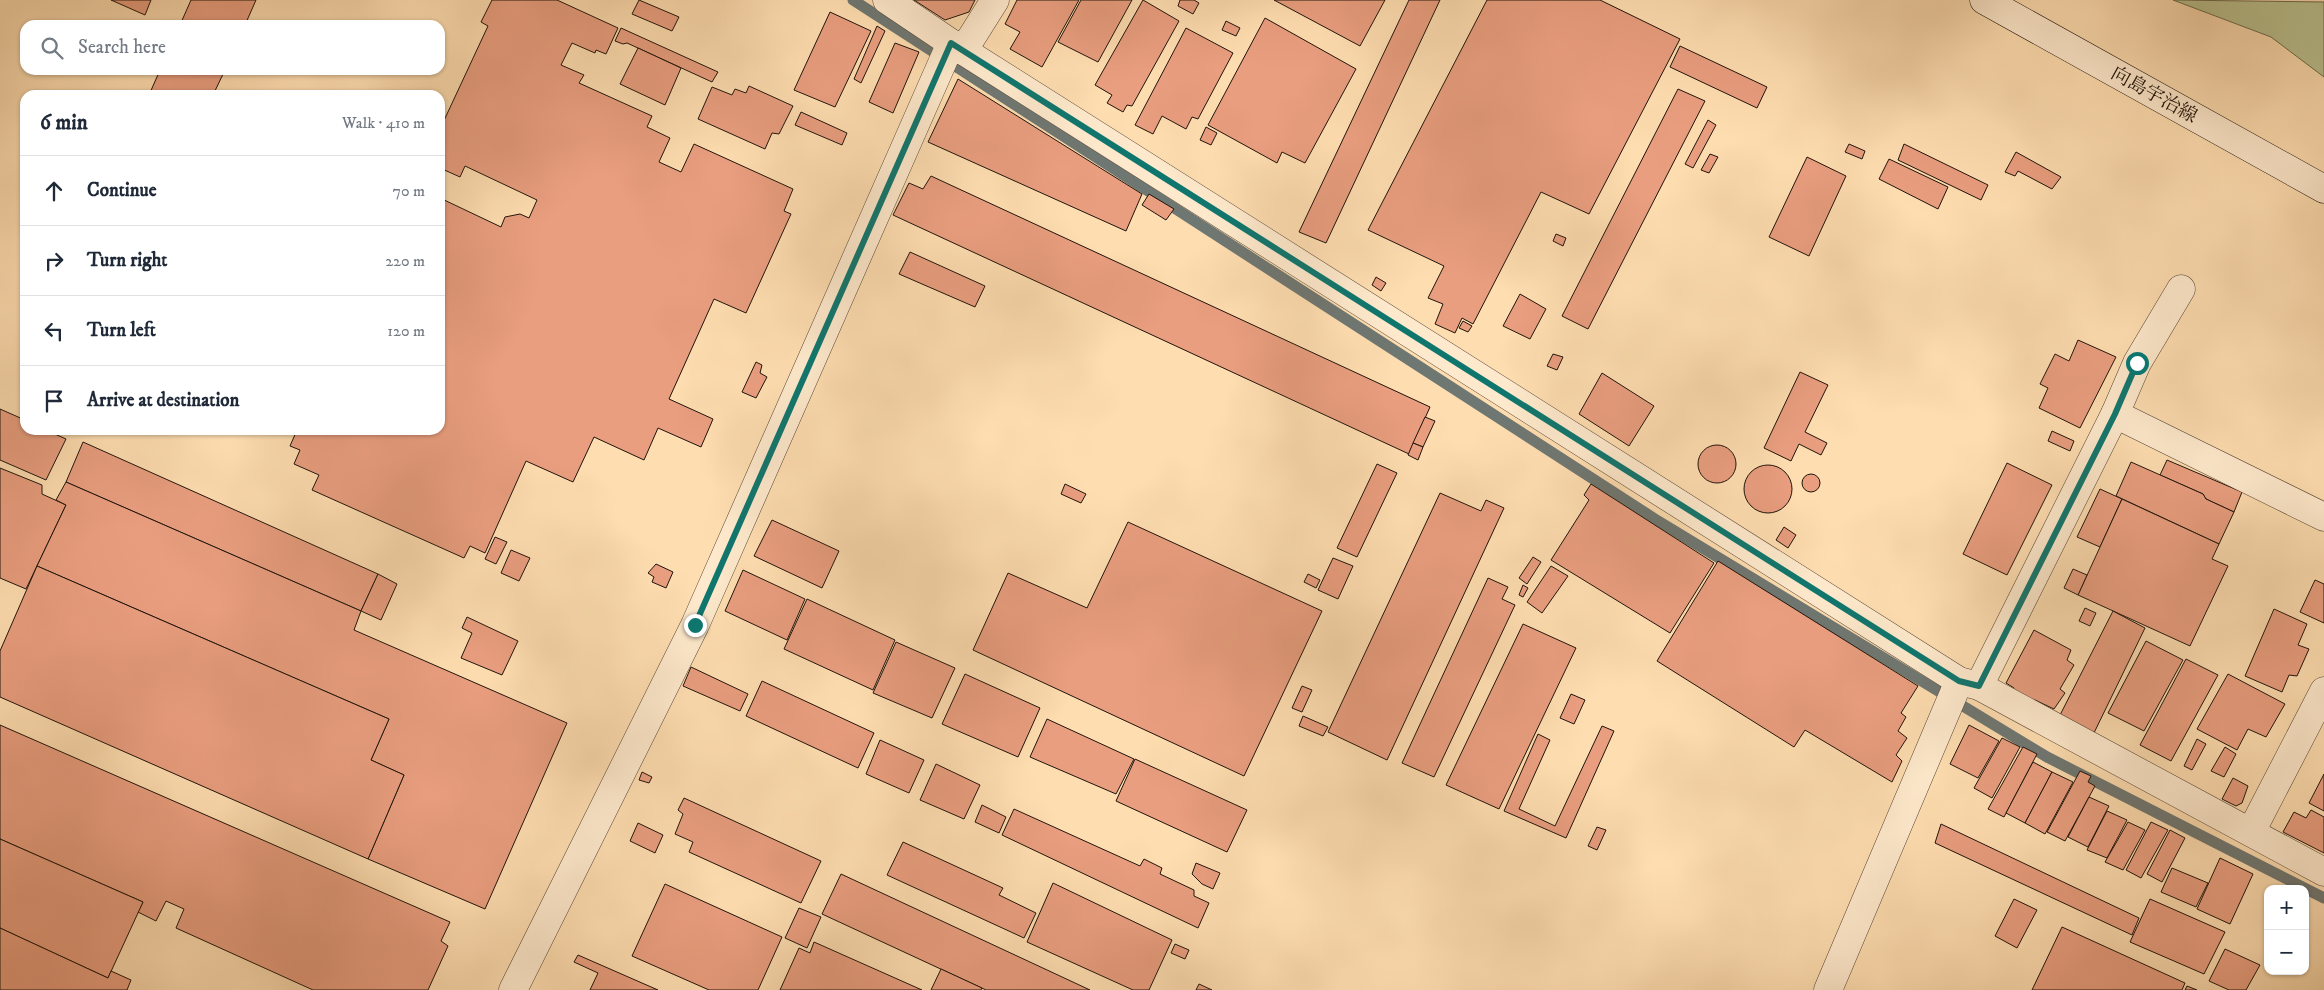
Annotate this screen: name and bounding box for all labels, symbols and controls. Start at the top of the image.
search box [20,20,445,75]
icon: search [38,34,66,62]
text: Search here [78,36,166,59]
street label: 向島宇治線 [2107,62,2201,128]
text: 6 min [40,110,88,136]
text: Walk · 410 m [342,113,425,133]
icon: ahead [40,177,68,205]
text: Continue [87,179,157,202]
text: 70 m [393,181,425,201]
icon: right [40,247,68,275]
text: Turn right [87,249,167,272]
text: 220 m [385,251,425,271]
icon: left [40,317,68,345]
text: Turn left [87,319,156,342]
text: 120 m [387,321,425,341]
route start [2126,352,2149,375]
icon: arrive [40,387,68,415]
text: Arrive at destination [87,389,239,412]
route end [684,614,707,637]
map controls [2264,885,2309,975]
button: + [2264,885,2309,930]
button: − [2264,930,2309,975]

